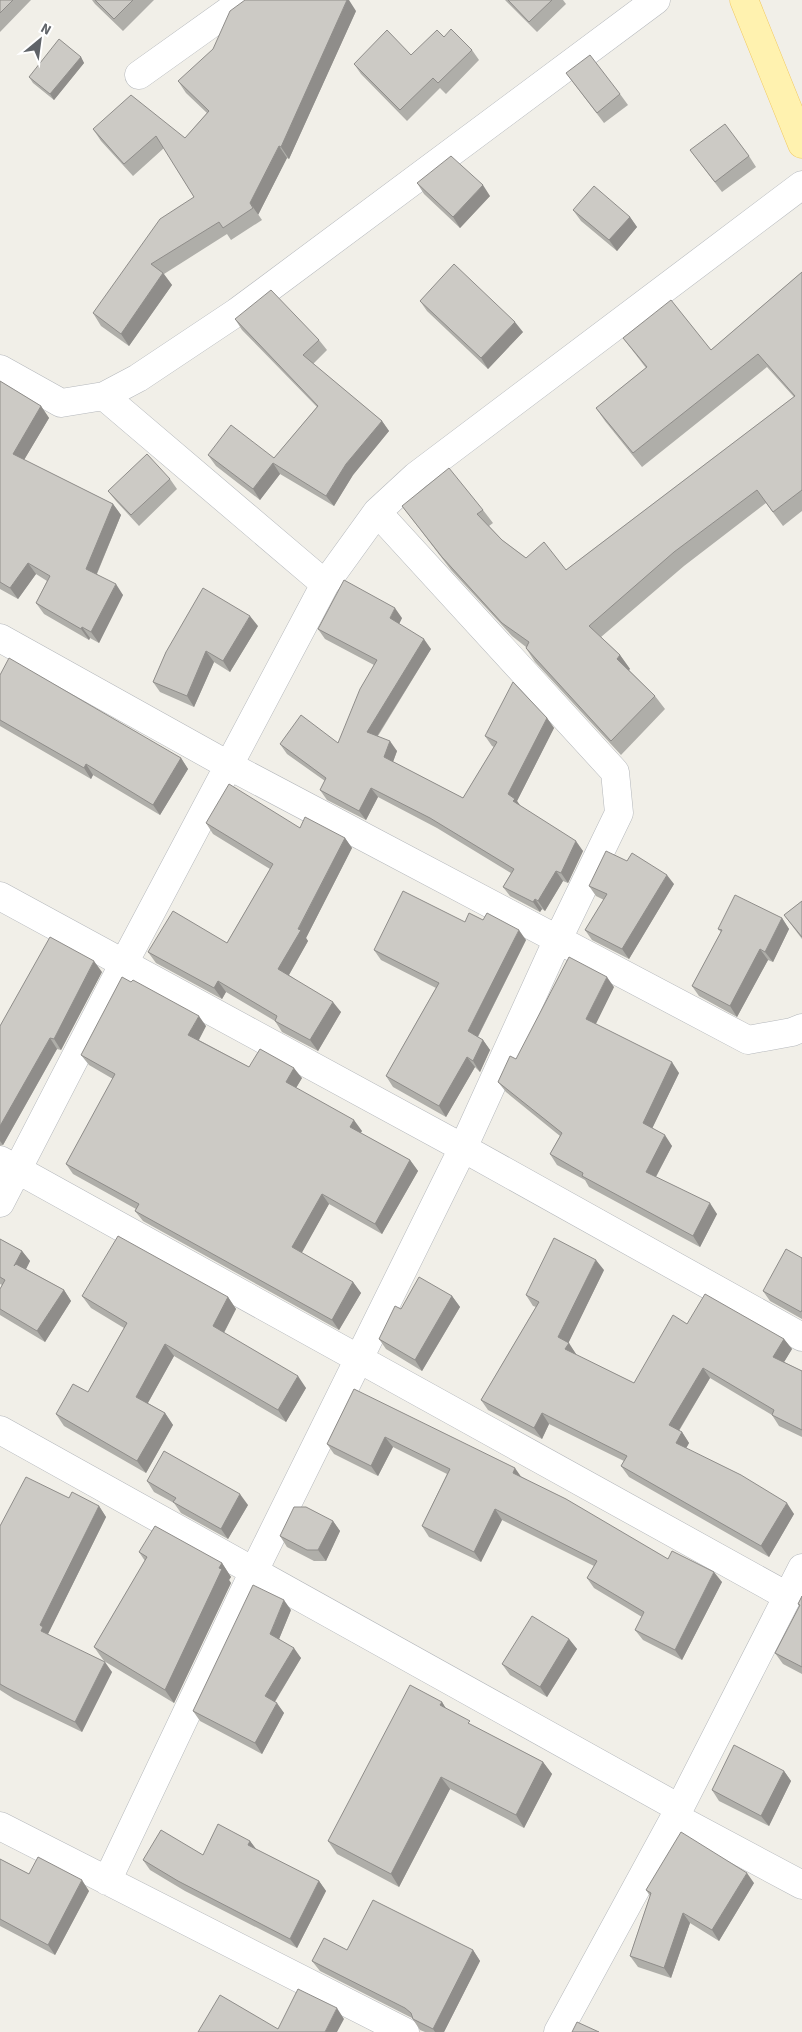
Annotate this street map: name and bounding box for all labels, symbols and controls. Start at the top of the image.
north arrow [15,15,65,65]
text: N [37,19,55,41]

